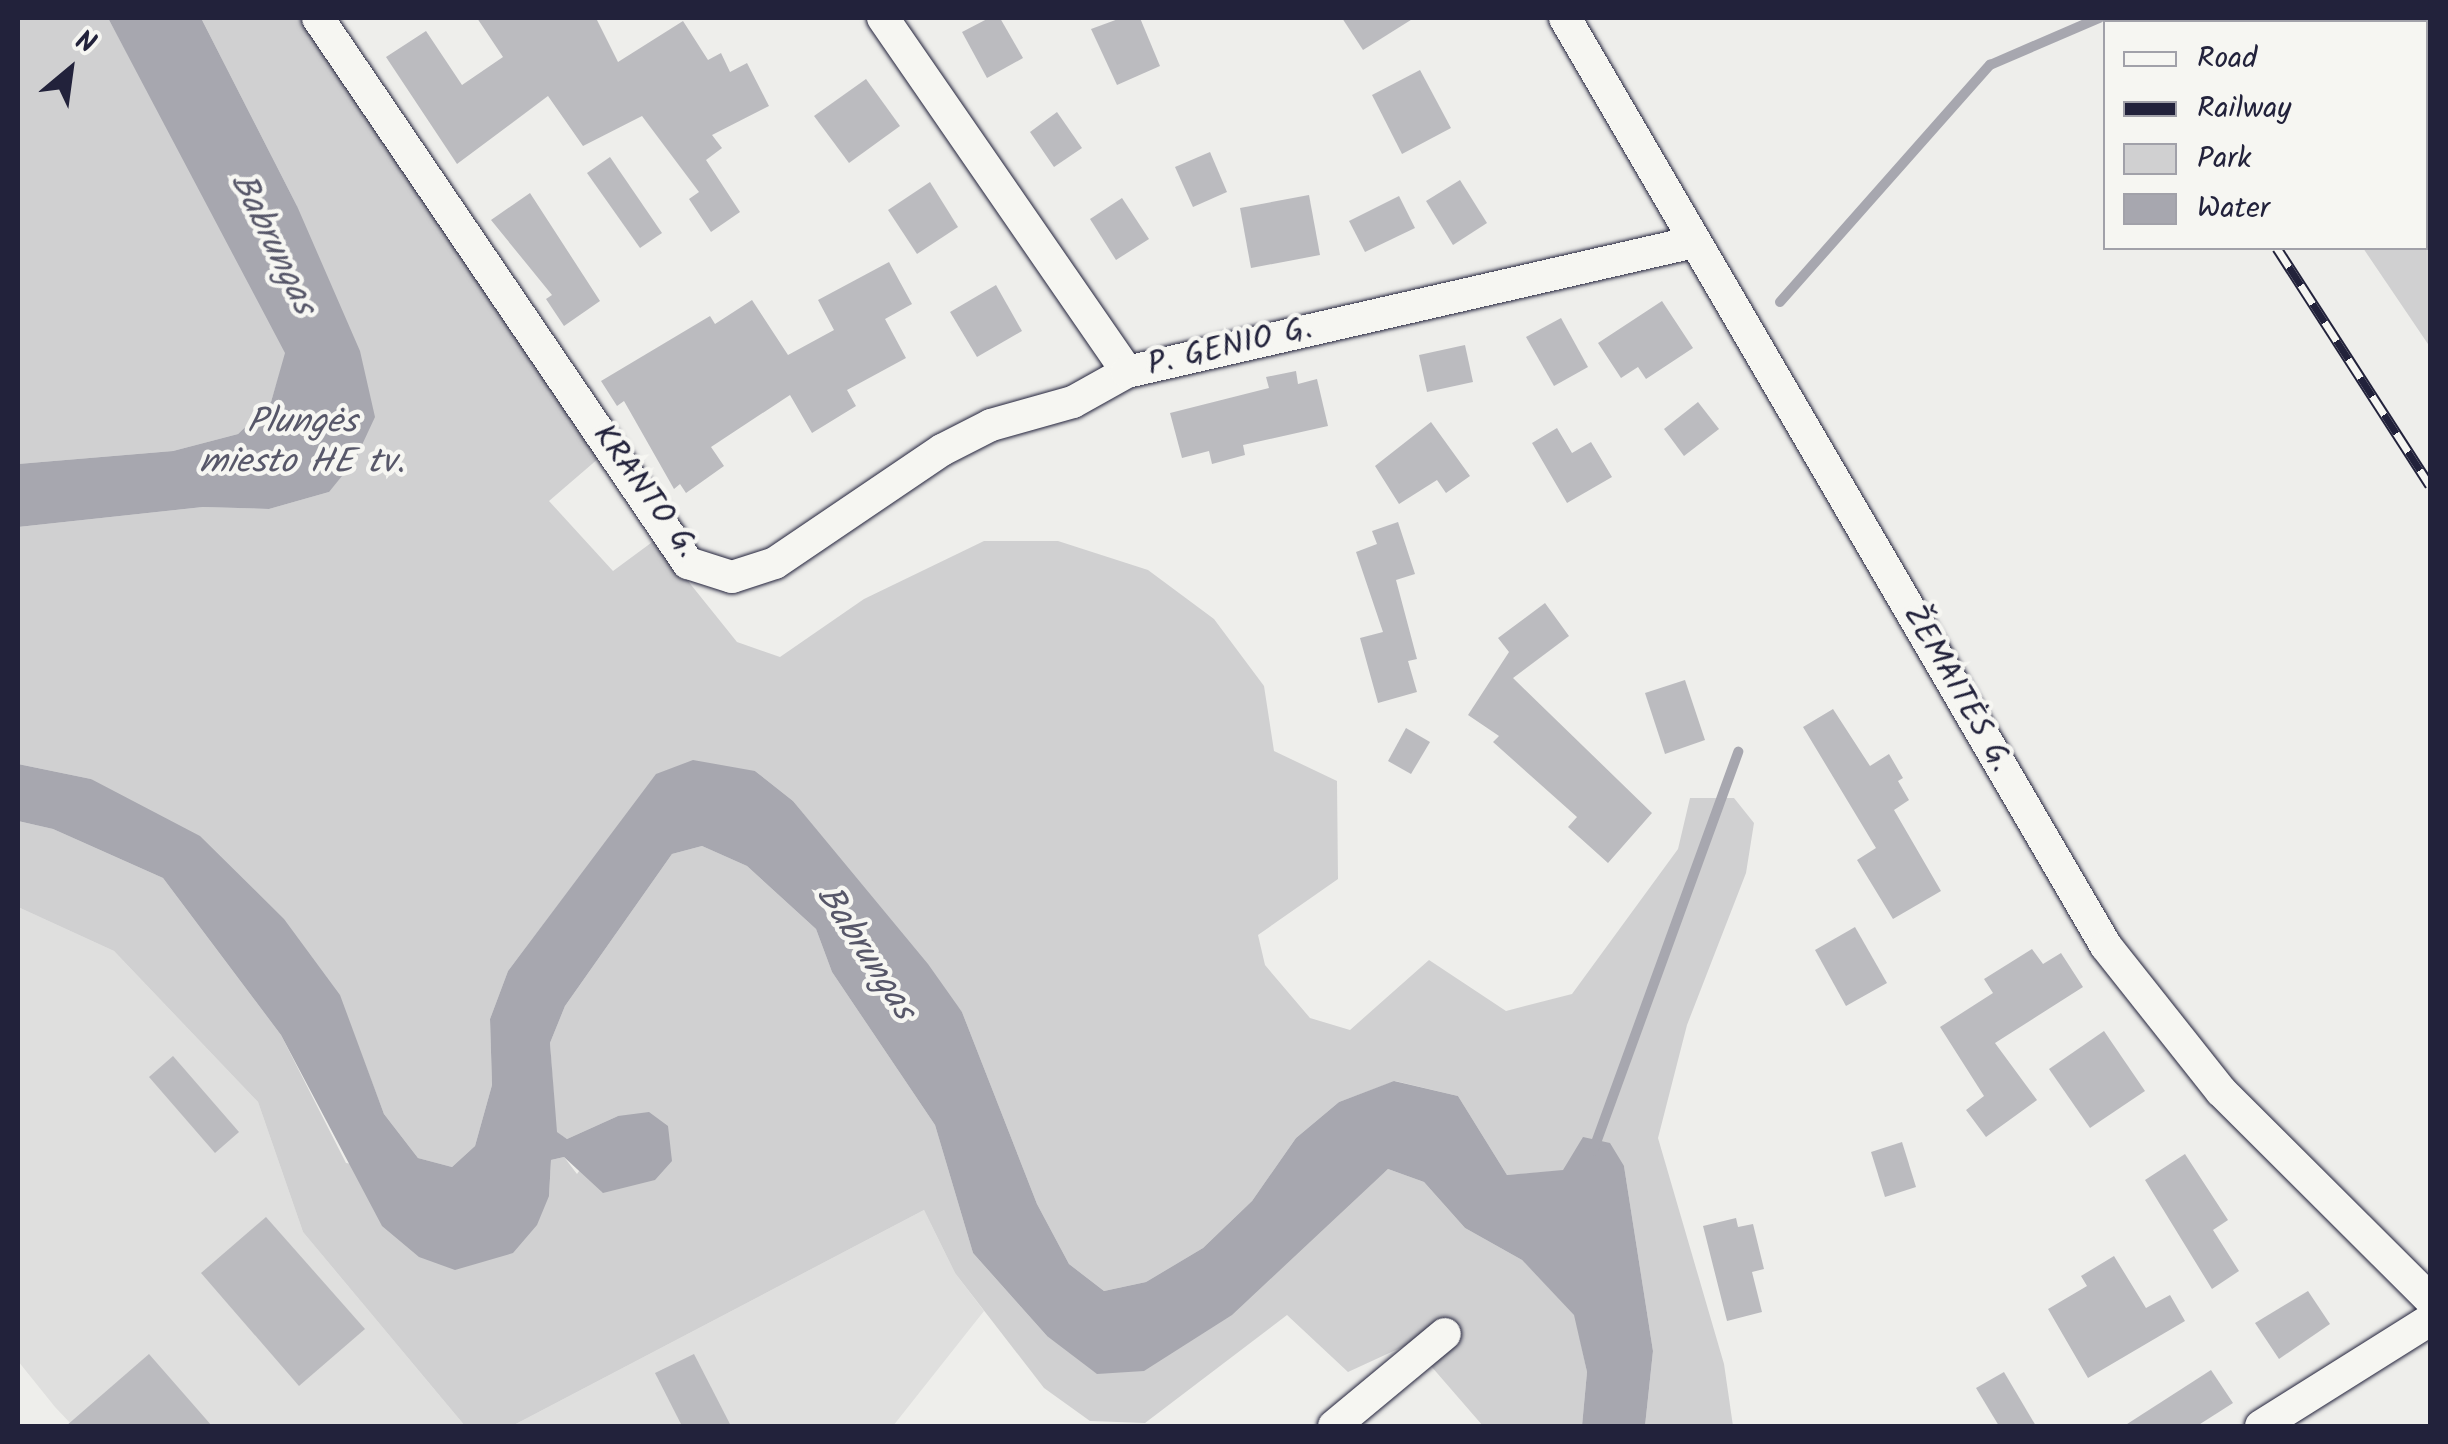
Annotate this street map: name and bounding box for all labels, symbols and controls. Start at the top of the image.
text: N [66,19,103,67]
north arrow [20,20,120,120]
legend [2103,20,2428,250]
text: Road [2197,35,2257,83]
text: Railway [2197,85,2291,133]
text: Park [2197,135,2251,183]
water label: Babrungas [220,166,324,322]
text: Water [2197,185,2270,233]
street label: P. GENIO G. [1144,310,1316,386]
water label: Plungės miesto HE tv. [200,402,404,484]
street label: KRANTO G. [583,418,705,566]
street label: ŽEMAITĖS G. [1893,599,2019,779]
water label: Babrungas [806,878,924,1028]

